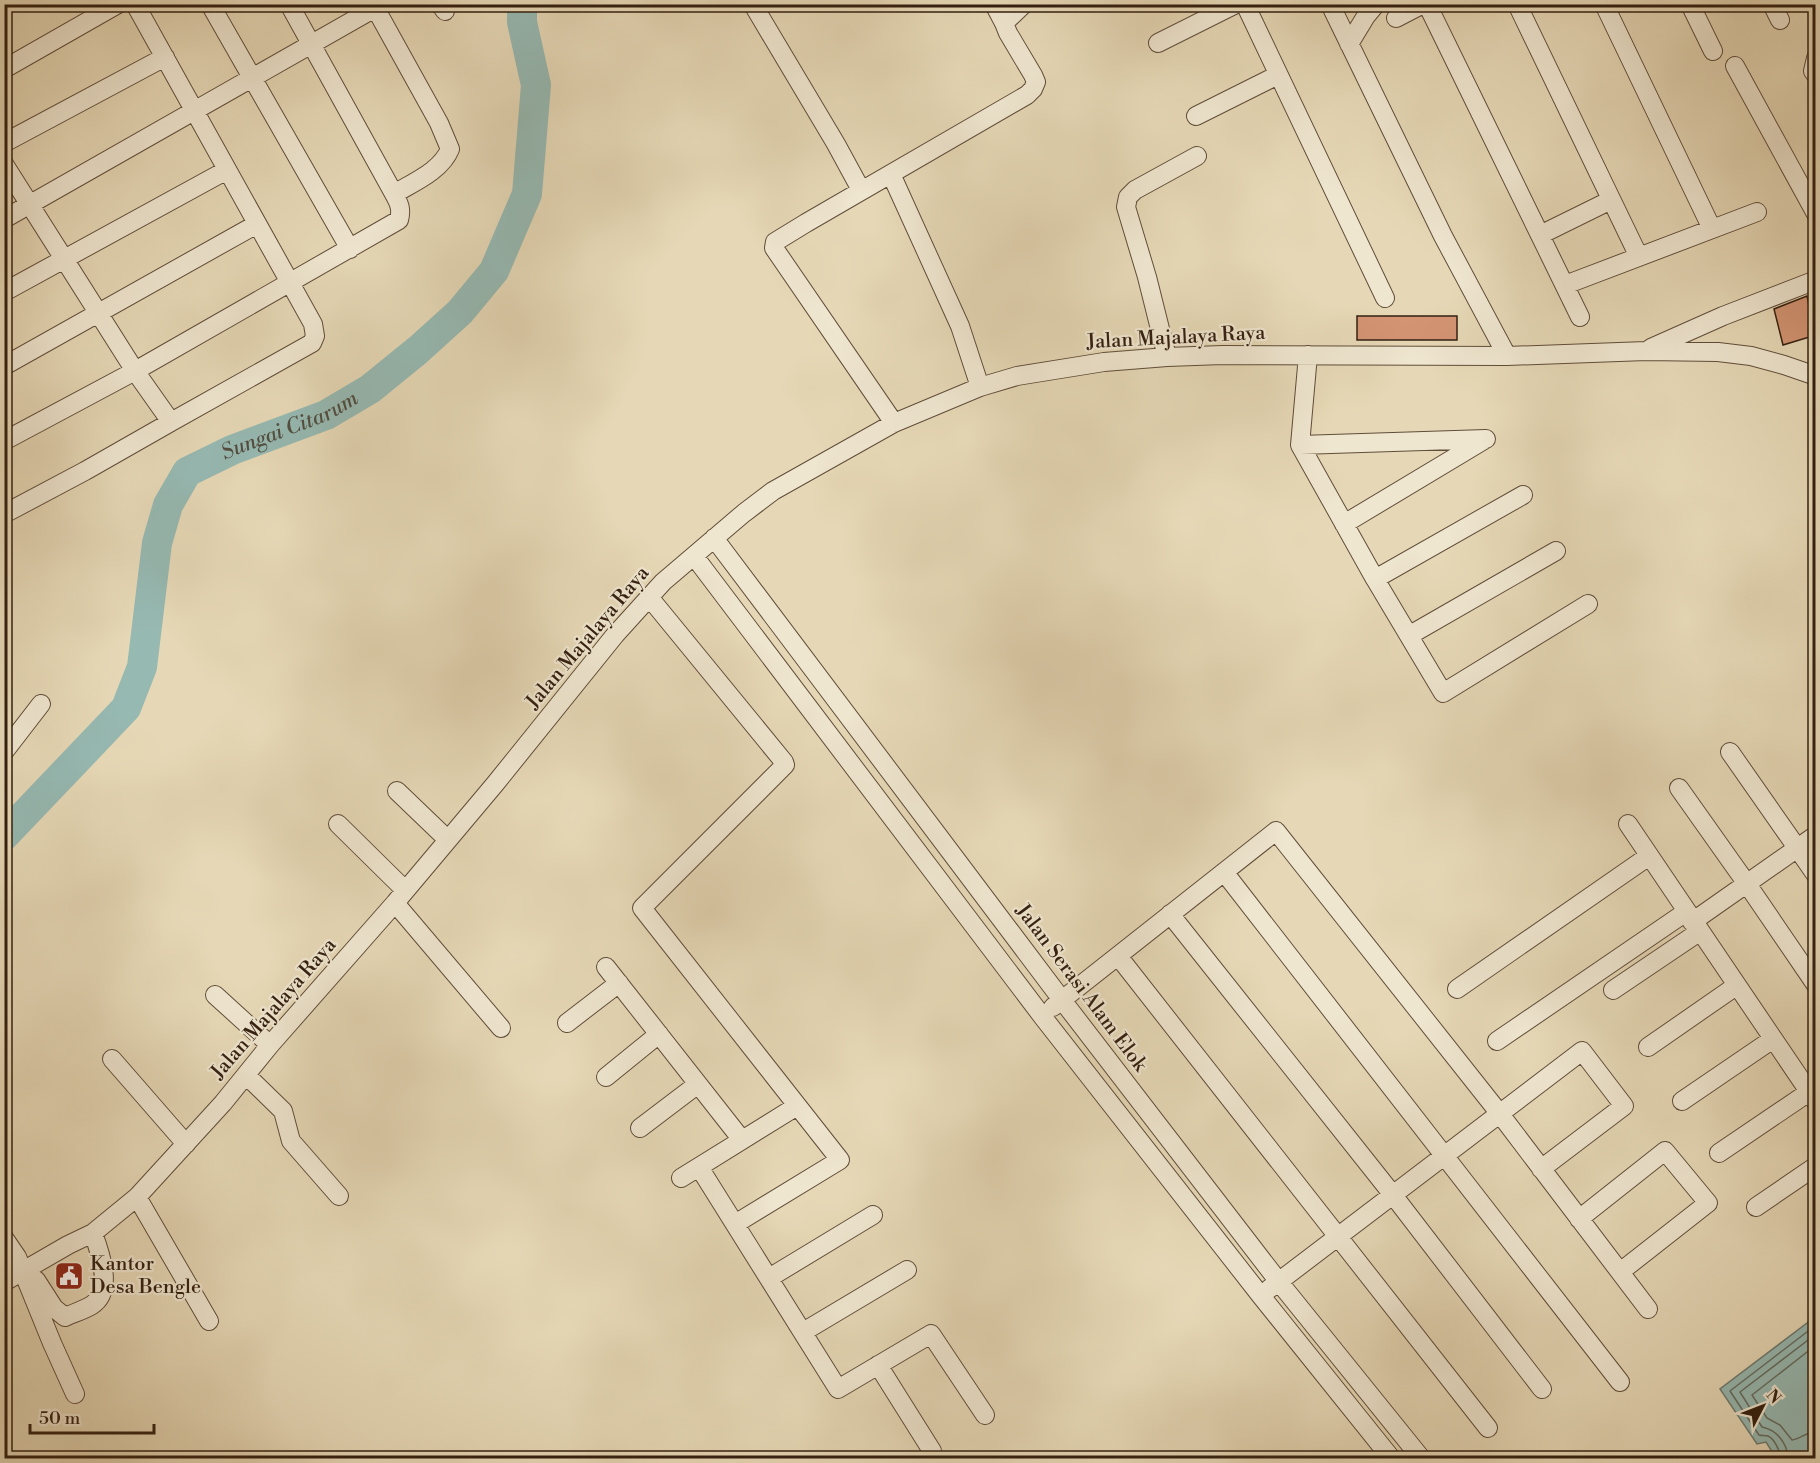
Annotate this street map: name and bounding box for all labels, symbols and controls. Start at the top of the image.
street label: Jalan Majalaya Raya [1085,321,1267,355]
water label: Sungai Citarum [217,385,364,466]
street label: Jalan Majalaya Raya [520,561,656,715]
street label: Jalan Serasi Alam Elok [1009,899,1153,1078]
street label: Jalan Majalaya Raya [205,933,343,1085]
place label: Kantor Desa Bengle [90,1252,201,1300]
public building icon: Kantor Desa Bengle [53,1260,85,1292]
north arrow [1733,1376,1793,1436]
text: N [1762,1385,1785,1408]
scale bar [30,1397,154,1435]
text: 50 m [39,1407,81,1430]

